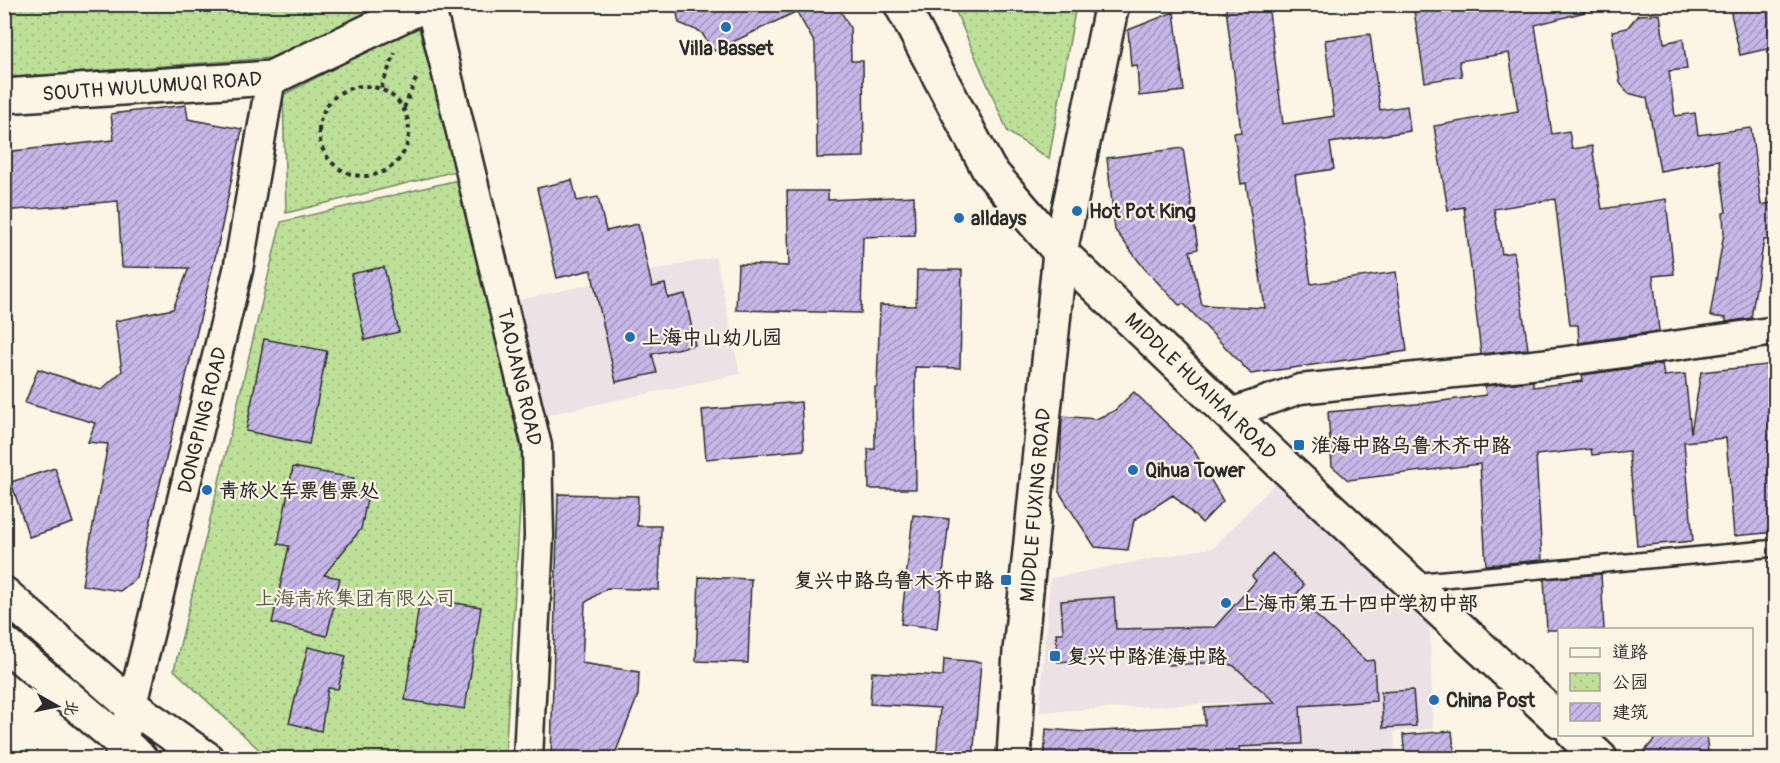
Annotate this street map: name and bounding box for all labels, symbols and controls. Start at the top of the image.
marker: Villa Basset [719,20,733,34]
place label: Villa Basset [678,36,774,61]
street label: SOUTH WULUMUQI ROAD [41,66,263,107]
place label: Hot Pot King [1089,199,1196,224]
marker: Hot Pot King [1070,204,1084,218]
place label: alldays [971,206,1026,231]
marker: alldays [952,211,966,225]
street label: TAOJANG ROAD [492,306,547,448]
street label: MIDDLE HUAIHAI ROAD [1120,308,1282,465]
place label: 上海中山幼儿园 [642,325,782,350]
marker: 上海中山幼儿园 [623,330,637,344]
street label: DONGPING ROAD [172,345,233,496]
street label: MIDDLE FUXING ROAD [1015,407,1056,603]
place label: 淮海中路乌鲁木齐中路 [1311,433,1511,458]
marker: 淮海中路乌鲁木齐中路 [1292,438,1306,452]
place label: Qihua Tower [1145,458,1246,483]
marker: Qihua Tower [1126,463,1140,477]
place label: 青旅火车票售票处 [219,478,379,503]
marker: 青旅火车票售票处 [200,483,214,497]
place label: 复兴中路乌鲁木齐中路 [794,568,994,593]
marker: 复兴中路乌鲁木齐中路 [999,573,1013,587]
park label: 上海青旅集团有限公司 [255,586,455,611]
place label: 上海市第五十四中学初中部 [1238,591,1478,616]
marker: 上海市第五十四中学初中部 [1219,596,1233,610]
legend [1558,628,1753,736]
text: 道路 [1612,641,1648,664]
place label: 复兴中路淮海中路 [1067,644,1227,669]
marker: 复兴中路淮海中路 [1048,649,1062,663]
text: 公园 [1612,671,1648,694]
north arrow [27,676,87,736]
place label: China Post [1446,688,1536,713]
marker: China Post [1427,693,1441,707]
text: 北 [60,699,82,718]
text: 建筑 [1612,701,1648,724]

